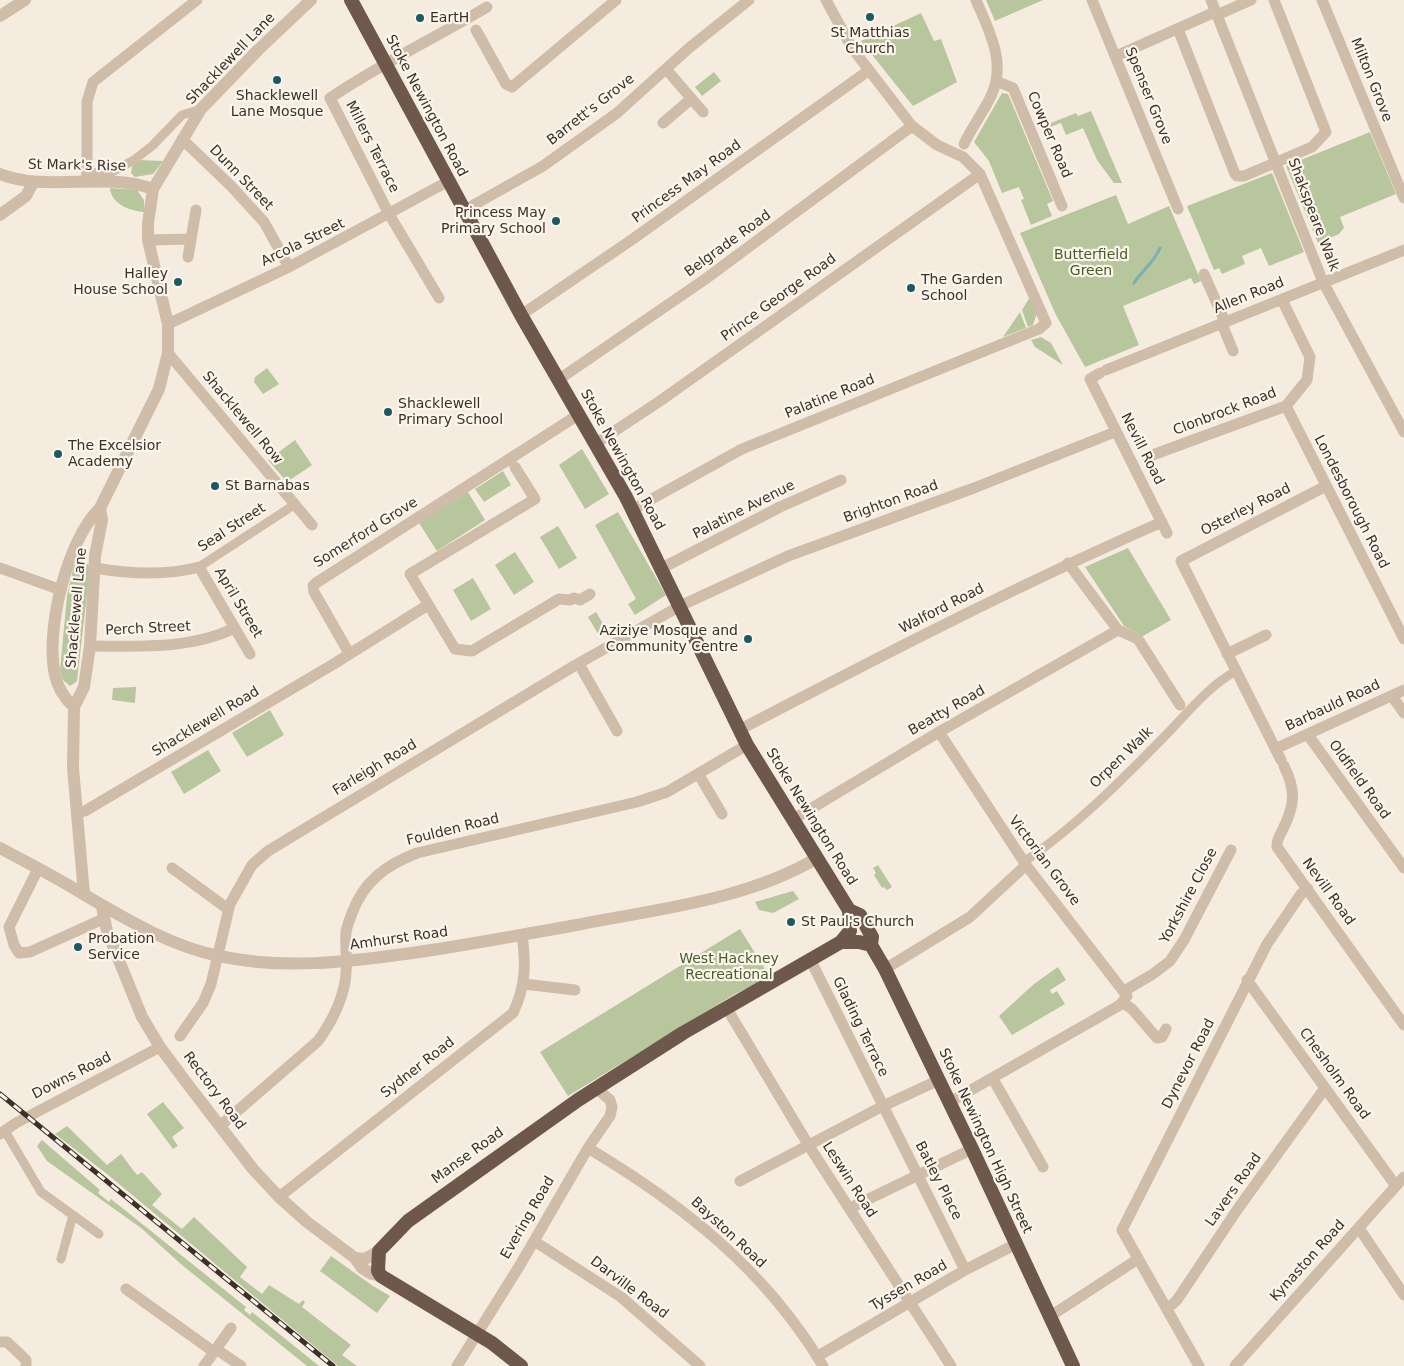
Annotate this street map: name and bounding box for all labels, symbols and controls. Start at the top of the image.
street label: Shacklewell Lane [183,10,279,108]
place label: EartH [430,10,469,26]
marker: St Matthias Church [864,11,876,23]
marker: EartH [414,12,426,24]
place label: St Matthias Church [830,25,910,58]
street label: Stoke Newington Road [381,32,471,180]
street label: Milton Grove [1347,36,1395,124]
street label: Spenser Grove [1121,45,1175,147]
street label: Barrett's Grove [544,71,638,149]
marker: Shacklewell Lane Mosque [271,74,283,86]
place label: Shacklewell Lane Mosque [231,88,323,120]
street label: Cowper Road [1023,89,1075,181]
street label: Millers Terrace [342,98,402,196]
street label: Princess May Road [629,137,745,227]
street label: Dunn Street [206,142,276,214]
street label: Shakspeare Walk [1284,156,1342,274]
street label: St Mark's Rise [28,157,126,175]
place label: Princess May Primary School [441,205,546,238]
street label: Belgrade Road [682,207,774,281]
marker: Princess May Primary School [550,215,562,227]
street label: Arcola Street [259,216,347,270]
park label: Butterfield Green [1054,247,1128,280]
street label: Prince George Road [718,251,840,345]
place label: Halley House School [73,266,168,298]
place label: The Garden School [921,272,1003,304]
street label: Allen Road [1211,274,1287,318]
marker: Halley House School [172,276,184,288]
marker: The Garden School [905,282,917,294]
street label: Shacklewell Row [198,368,286,468]
street label: Palatine Road [783,371,877,423]
street label: Clonbrock Road [1171,385,1279,439]
street label: Stoke Newington Road [576,387,668,533]
place label: Shacklewell Primary School [398,396,503,428]
marker: Shacklewell Primary School [382,406,394,418]
street label: Nevill Road [1117,410,1167,488]
street label: Londesborough Road [1310,432,1392,572]
place label: The Excelsior Academy [68,438,161,471]
marker: The Excelsior Academy [52,448,64,460]
street label: Palatine Avenue [690,477,798,543]
street label: Brighton Road [841,477,941,527]
place label: St Barnabas [225,478,310,494]
marker: St Barnabas [209,480,221,492]
street label: Osterley Road [1198,480,1294,540]
street label: Somerford Grove [311,494,421,572]
street label: Seal Street [195,500,269,556]
street label: Shacklewell Lane [63,547,91,669]
street label: April Street [210,565,266,641]
street label: Walford Road [897,580,987,638]
street label: Perch Street [105,618,191,640]
place label: Aziziye Mosque and Community Centre [599,623,738,656]
marker: Aziziye Mosque and Community Centre [742,633,754,645]
street label: Barbauld Road [1283,677,1383,735]
street label: Beatty Road [906,682,988,740]
street label: Shacklewell Road [149,683,263,761]
street label: Orpen Walk [1087,724,1157,792]
street label: Farleigh Road [330,736,420,800]
street label: Oldfield Road [1325,737,1393,823]
street label: Stoke Newington Road [762,745,860,889]
street label: Foulden Road [405,810,501,850]
street label: Victorian Grove [1005,813,1083,909]
street label: Yorkshire Close [1157,845,1221,947]
street label: Nevill Road [1298,855,1358,929]
place label: St Paul's Church [801,914,914,930]
marker: St Paul's Church [785,916,797,928]
street label: Amhurst Road [349,924,449,954]
place label: Probation Service [88,931,154,964]
marker: Probation Service [72,941,84,953]
park label: West Hackney Recreational [679,951,779,984]
street label: Glading Terrace [829,974,891,1080]
street label: Dynevor Road [1159,1016,1219,1112]
street label: Chesholm Road [1295,1025,1373,1123]
street label: Sydner Road [378,1034,458,1102]
street label: Stoke Newington High Street [935,1046,1035,1236]
street label: Downs Road [30,1049,114,1103]
street label: Rectory Road [179,1049,249,1133]
street label: Manse Road [429,1124,507,1188]
street label: Leswin Road [818,1139,880,1221]
street label: Batley Place [911,1139,965,1223]
street label: Lavers Road [1202,1150,1266,1230]
street label: Evering Road [498,1174,558,1262]
street label: Bayston Road [687,1194,769,1272]
street label: Kynaston Road [1267,1217,1349,1305]
street label: Darville Road [587,1253,671,1323]
street label: Tyssen Road [867,1257,951,1315]

